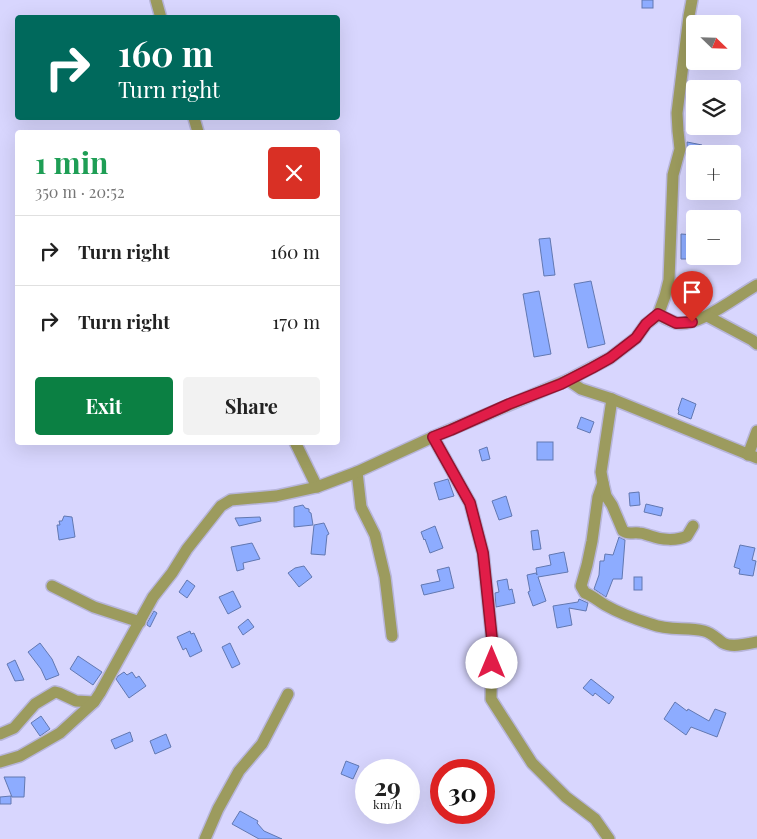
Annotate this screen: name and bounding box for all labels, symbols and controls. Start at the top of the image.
north arrow [686,15,741,70]
map controls [686,15,741,265]
text: 160 m [118,29,213,76]
icon: right [35,35,100,100]
text: Turn right [118,74,220,104]
button: layers [686,80,741,135]
text: 1 min [35,142,109,182]
button: + [686,145,741,200]
button: close [268,147,320,199]
text: 350 m · 20:52 [35,181,125,202]
button: − [686,210,741,265]
icon: right [35,237,63,265]
text: Turn right [78,238,170,264]
text: 160 m [270,238,320,264]
pin [671,271,713,322]
icon: arrive [678,278,706,306]
icon: right [35,307,63,335]
text: Turn right [78,308,170,334]
text: 170 m [272,308,320,334]
button: Exit [35,377,173,435]
button: Share [183,377,320,435]
position arrow [465,636,517,688]
speed limit sign: 30 [430,759,495,824]
text: 29 [374,769,401,802]
text: km/h [373,796,402,812]

